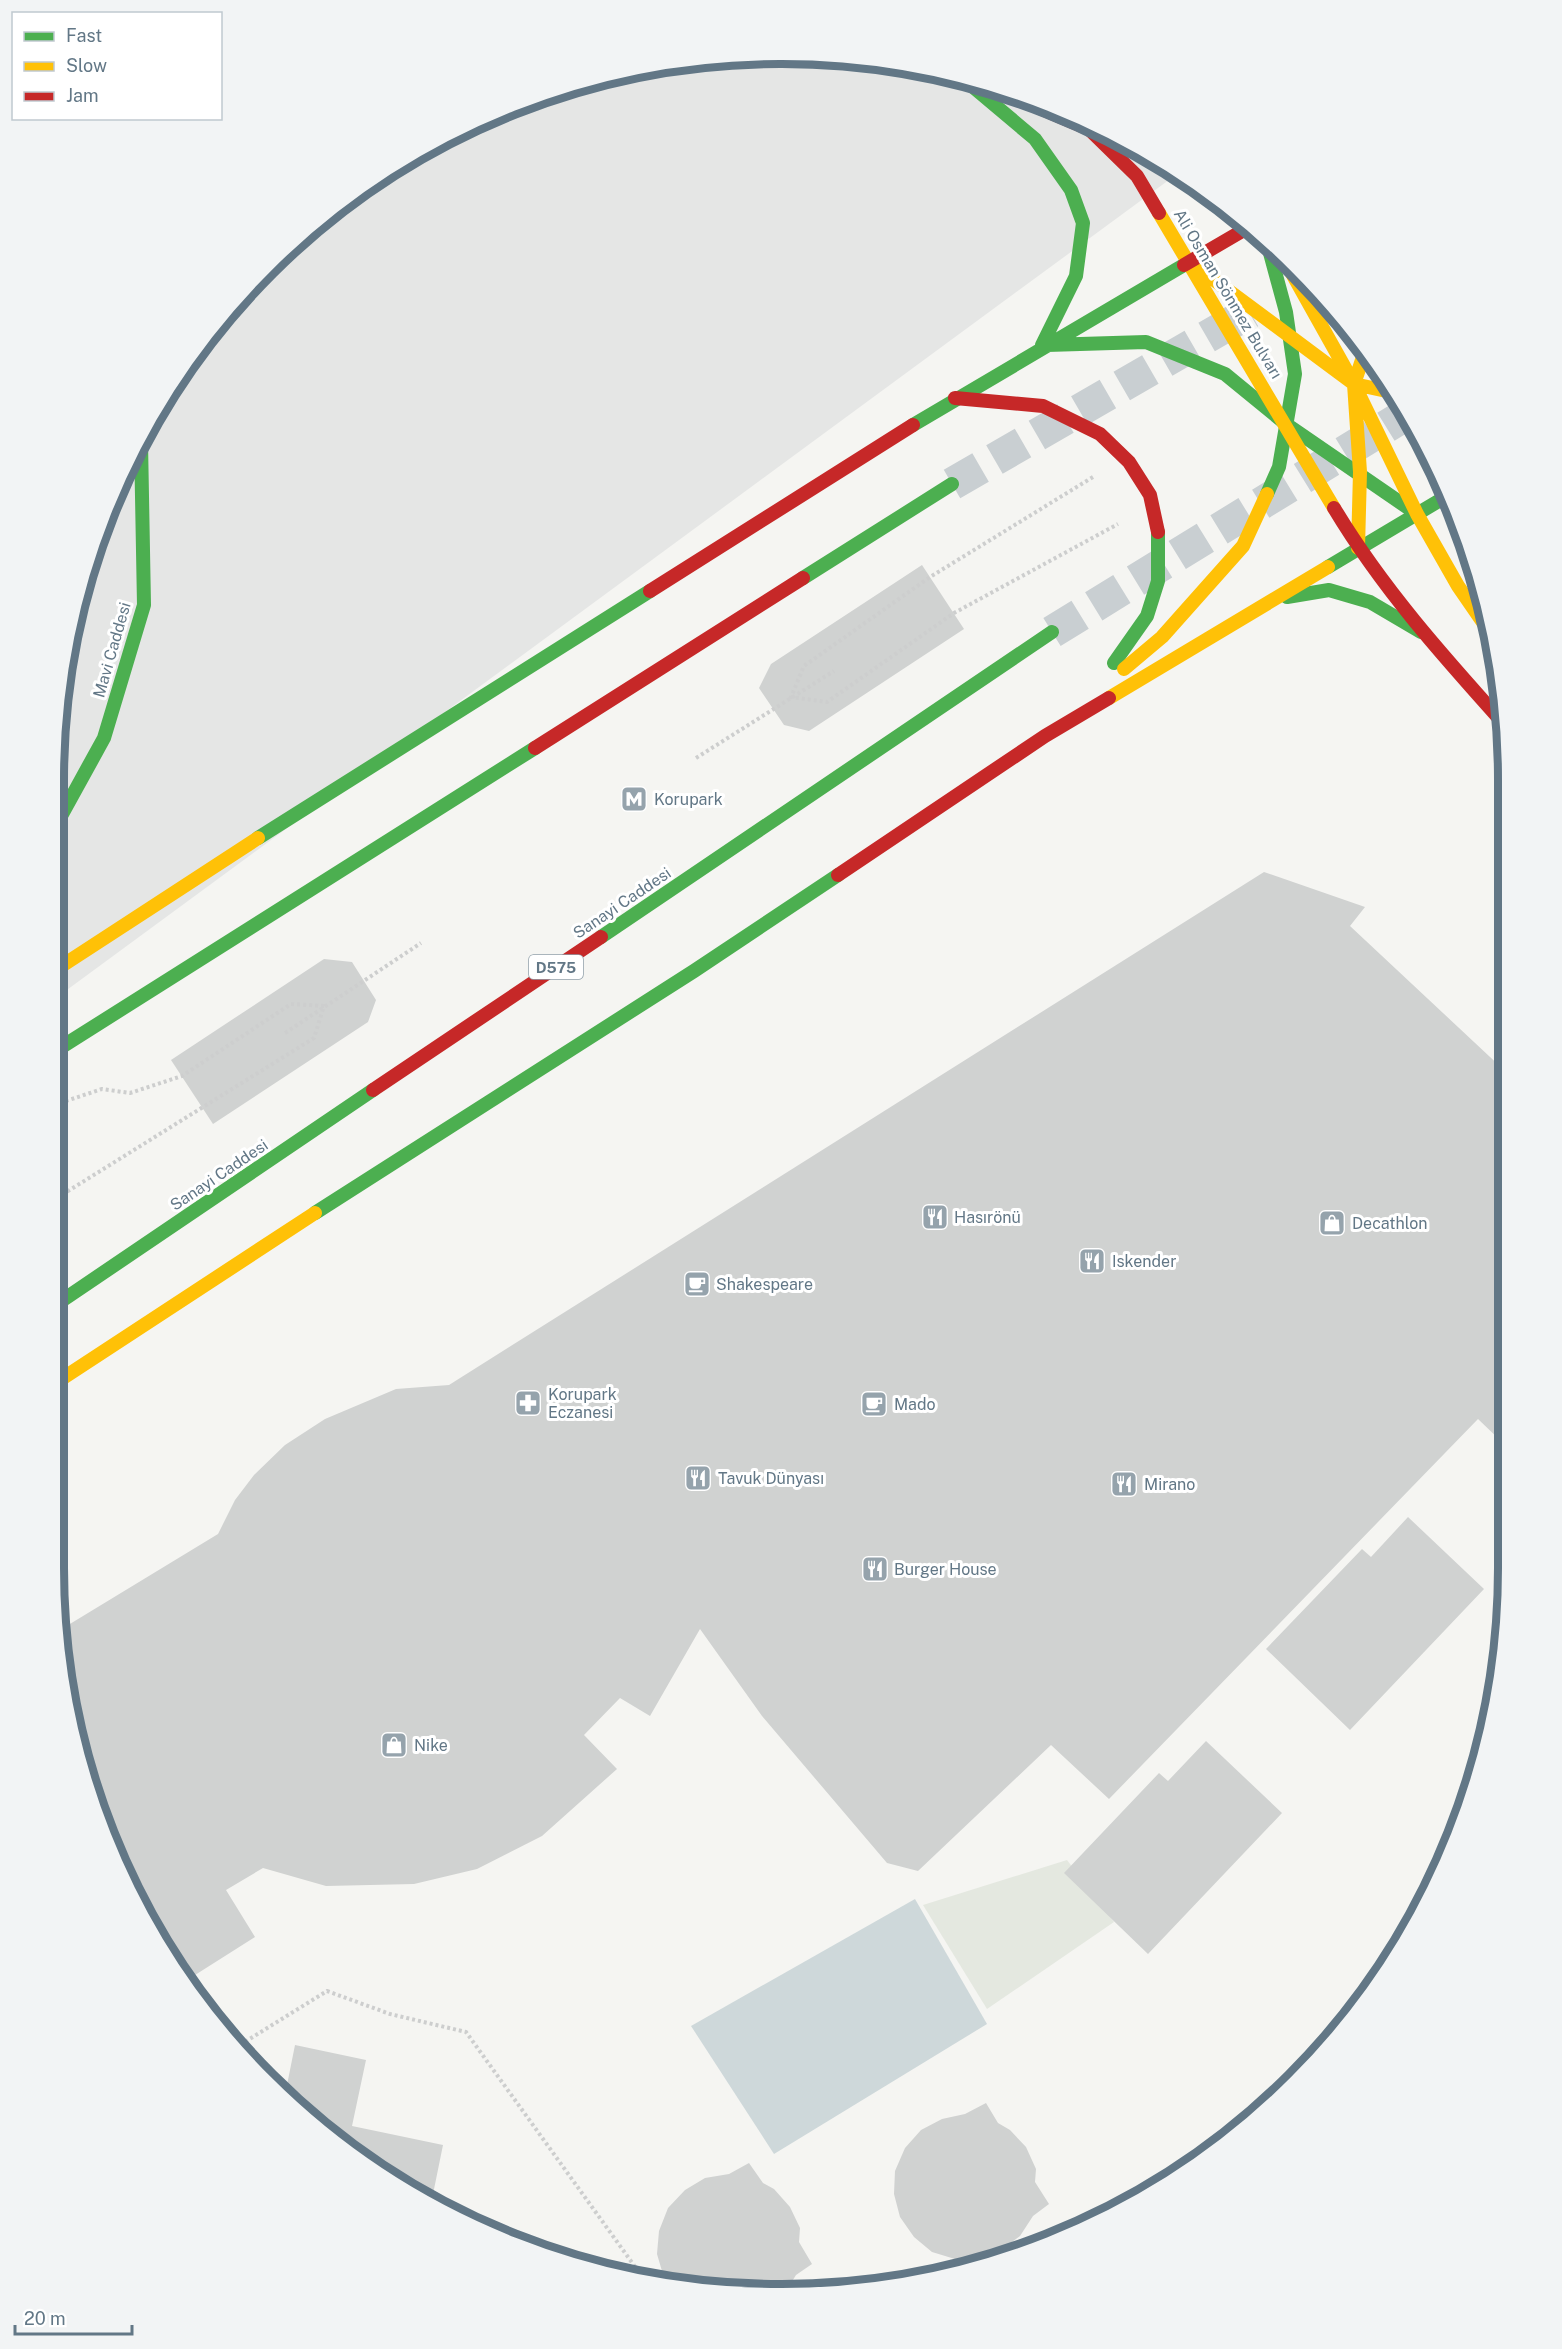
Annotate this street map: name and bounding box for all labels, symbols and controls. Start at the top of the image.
legend [12,12,222,120]
text: Fast [66,25,102,46]
text: Slow [66,55,107,76]
text: Jam [66,85,99,106]
street label: Ali Osman Sönmez Bulvarı [1170,206,1286,382]
street label: Mavi Caddesi [89,600,135,700]
metro station icon: Korupark [619,784,649,814]
place label: Korupark [654,790,723,809]
street label: Sanayi Caddesi [570,863,674,943]
road number: D575 [529,955,583,979]
street label: Sanayi Caddesi [167,1135,271,1215]
restaurant icon: Hasırönü [920,1202,950,1232]
place label: Hasırönü [954,1208,1021,1227]
shop icon: Decathlon [1317,1208,1347,1238]
place label: Decathlon [1352,1214,1427,1233]
restaurant icon: Iskender [1077,1246,1107,1276]
place label: Iskender [1112,1252,1176,1271]
cafe icon: Shakespeare [682,1269,712,1299]
place label: Shakespeare [716,1275,813,1294]
place label: Korupark Eczanesi [548,1385,617,1422]
pharmacy icon: Korupark Eczanesi [513,1388,543,1418]
cafe icon: Mado [859,1389,889,1419]
place label: Mado [894,1395,936,1414]
restaurant icon: Tavuk Dünyası [683,1463,713,1493]
place label: Tavuk Dünyası [718,1469,824,1488]
restaurant icon: Mirano [1109,1469,1139,1499]
place label: Mirano [1144,1475,1195,1494]
restaurant icon: Burger House [860,1554,890,1584]
place label: Burger House [894,1560,997,1579]
shop icon: Nike [379,1730,409,1760]
place label: Nike [414,1736,448,1755]
scale bar [15,2298,132,2336]
text: 20 m [24,2308,66,2329]

